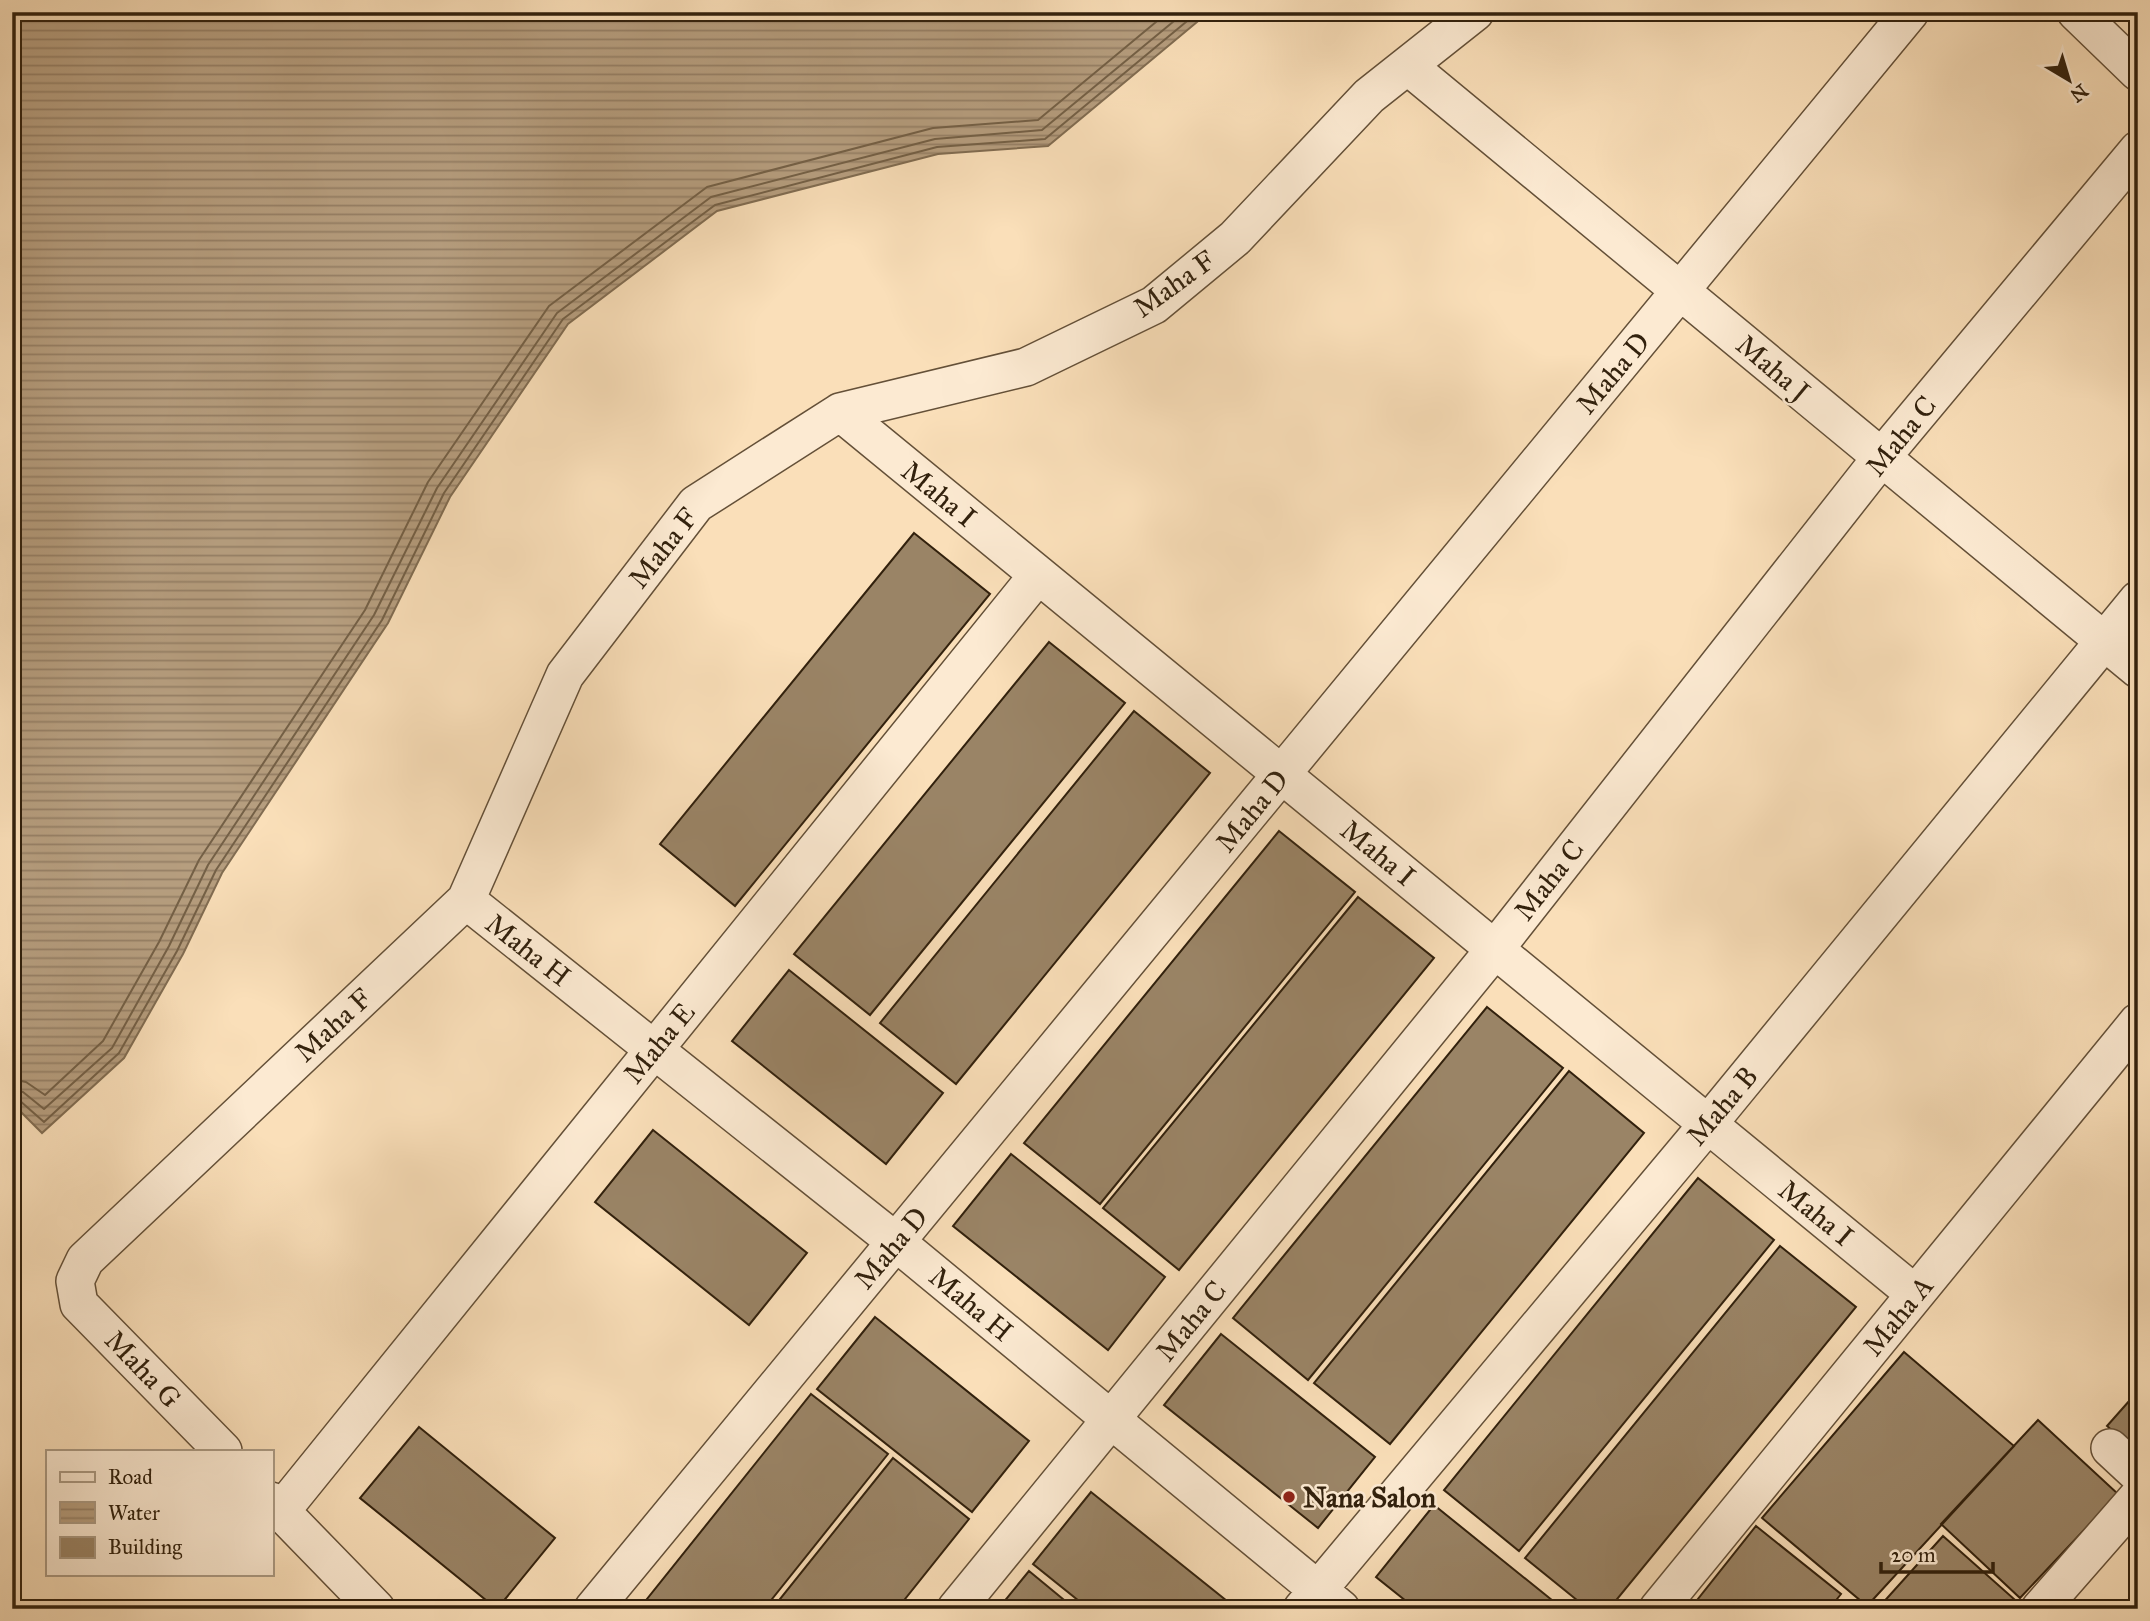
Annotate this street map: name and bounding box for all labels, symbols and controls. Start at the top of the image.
north arrow [2035,46,2104,116]
text: N [2066,79,2093,107]
street label: Maha F [1126,243,1222,325]
street label: Maha D [1569,325,1657,421]
street label: Maha J [1729,327,1817,409]
street label: Maha C [1858,389,1944,483]
street label: Maha I [895,453,983,535]
street label: Maha F [621,501,705,595]
street label: Maha D [1208,763,1296,859]
street label: Maha I [1334,812,1422,894]
street label: Maha C [1507,833,1591,927]
street label: Maha H [478,906,578,994]
street label: Maha F [287,981,379,1069]
street label: Maha E [616,995,702,1091]
street label: Maha B [1679,1059,1765,1153]
street label: Maha I [1772,1172,1860,1254]
street label: Maha D [847,1200,935,1296]
street label: Maha H [922,1259,1020,1349]
street label: Maha A [1855,1269,1941,1363]
street label: Maha C [1148,1274,1234,1368]
street label: Maha G [98,1323,188,1415]
legend [46,1450,273,1576]
text: Road [108,1464,153,1490]
place label: Nana Salon [1303,1480,1436,1515]
marker: Nana Salon [1281,1489,1297,1505]
text: Water [108,1500,160,1526]
scale bar [1881,1530,1993,1574]
text: Building [108,1534,182,1560]
text: 20 m [1891,1542,1936,1568]

